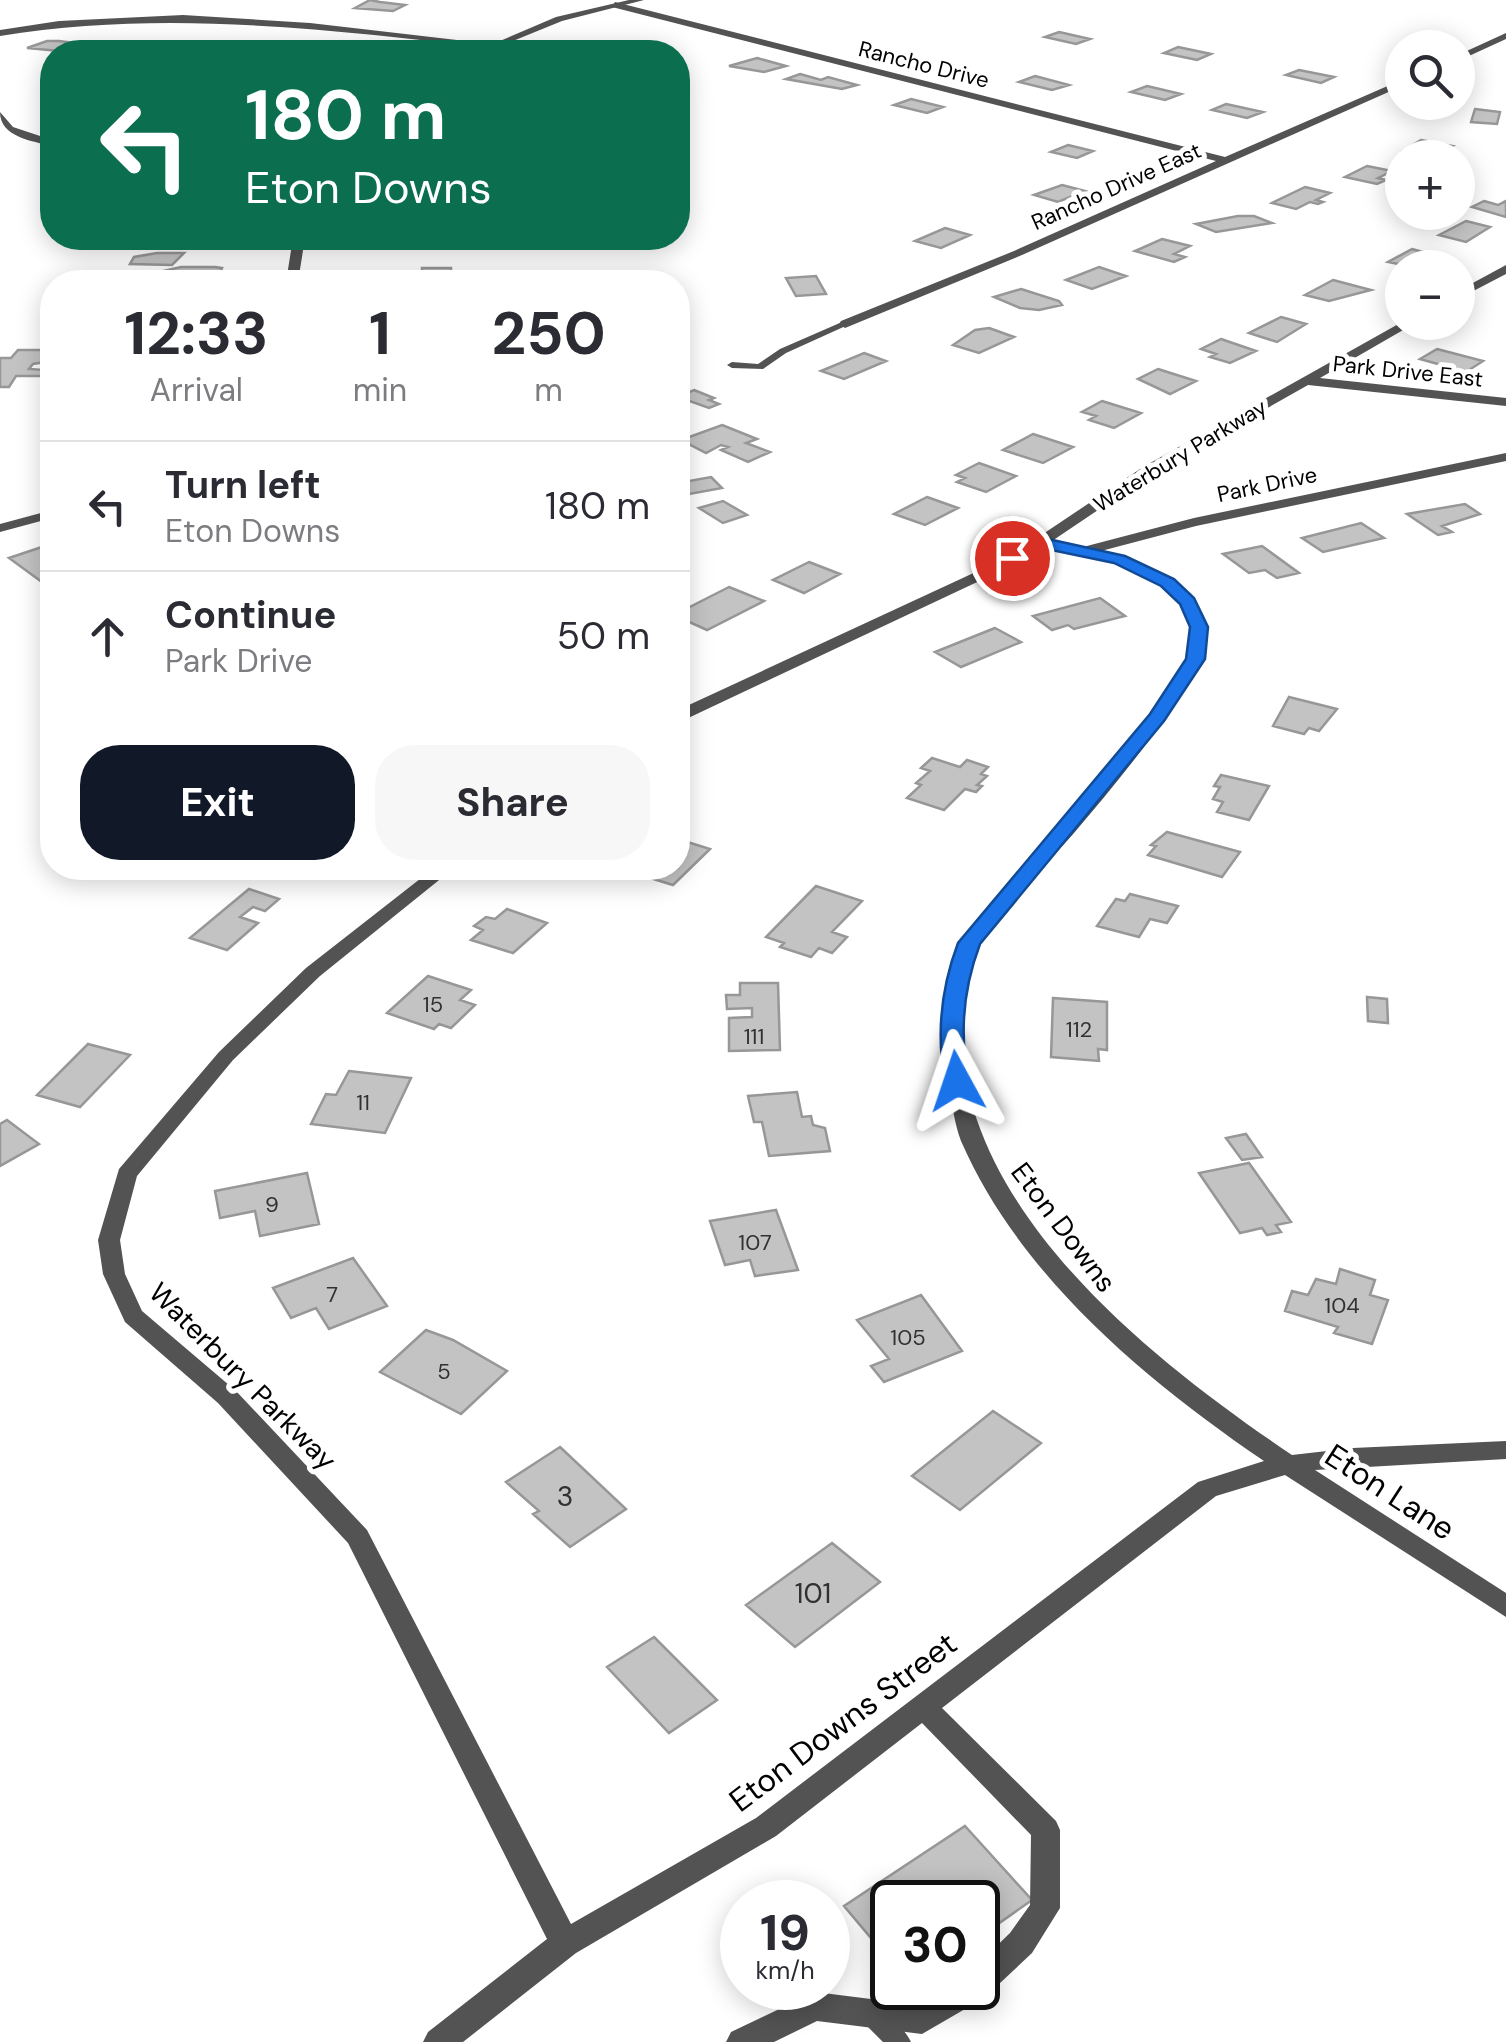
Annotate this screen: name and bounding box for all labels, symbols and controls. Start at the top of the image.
map controls [1385,30,1475,340]
button: search [1385,30,1475,120]
street label: Rancho Drive [856,34,992,95]
text: 180 m [245,70,446,161]
icon: left [80,80,210,210]
street label: Rancho Drive East [1027,136,1206,237]
button: + [1385,140,1475,230]
text: Eton Downs [245,158,491,217]
button: − [1385,250,1475,340]
text: 12:33 [124,294,268,373]
text: 1 [369,294,391,373]
text: 250 [492,294,606,373]
street label: Park Drive East [1331,349,1484,394]
text: Arrival [150,369,243,411]
text: min [353,369,407,411]
text: m [534,369,563,411]
street label: Waterbury Parkway [1088,392,1272,519]
text: Turn left [165,460,321,510]
street label: Park Drive [1214,460,1320,509]
icon: left [80,479,135,534]
text: 180 m [545,481,650,531]
text: Eton Downs [165,510,340,552]
pin [970,516,1055,601]
icon: arrive [985,531,1040,586]
text: Continue [165,590,336,640]
icon: ahead [80,609,135,664]
text: 50 m [557,611,650,661]
text: Park Drive [165,640,313,682]
button: Exit [80,745,355,860]
button: Share [375,745,650,860]
house number: 15 [423,990,443,1019]
house number: 112 [1066,1015,1092,1044]
house number: 111 [744,1022,764,1051]
position arrow [905,1029,1009,1133]
house number: 11 [356,1088,370,1117]
street label: Eton Downs [1003,1155,1125,1300]
house number: 9 [265,1190,279,1219]
house number: 107 [738,1228,772,1257]
street label: Waterbury Parkway [141,1275,344,1478]
house number: 7 [326,1280,338,1309]
house number: 104 [1324,1291,1360,1320]
house number: 105 [890,1323,926,1352]
house number: 5 [437,1357,451,1386]
street label: Eton Lane [1317,1434,1463,1550]
house number: 3 [557,1478,573,1515]
house number: 101 [795,1575,831,1612]
street label: Eton Downs Street [721,1623,965,1821]
speed limit sign: 30 [870,1880,1000,2010]
text: 19 [760,1900,810,1966]
text: km/h [755,1954,815,1987]

